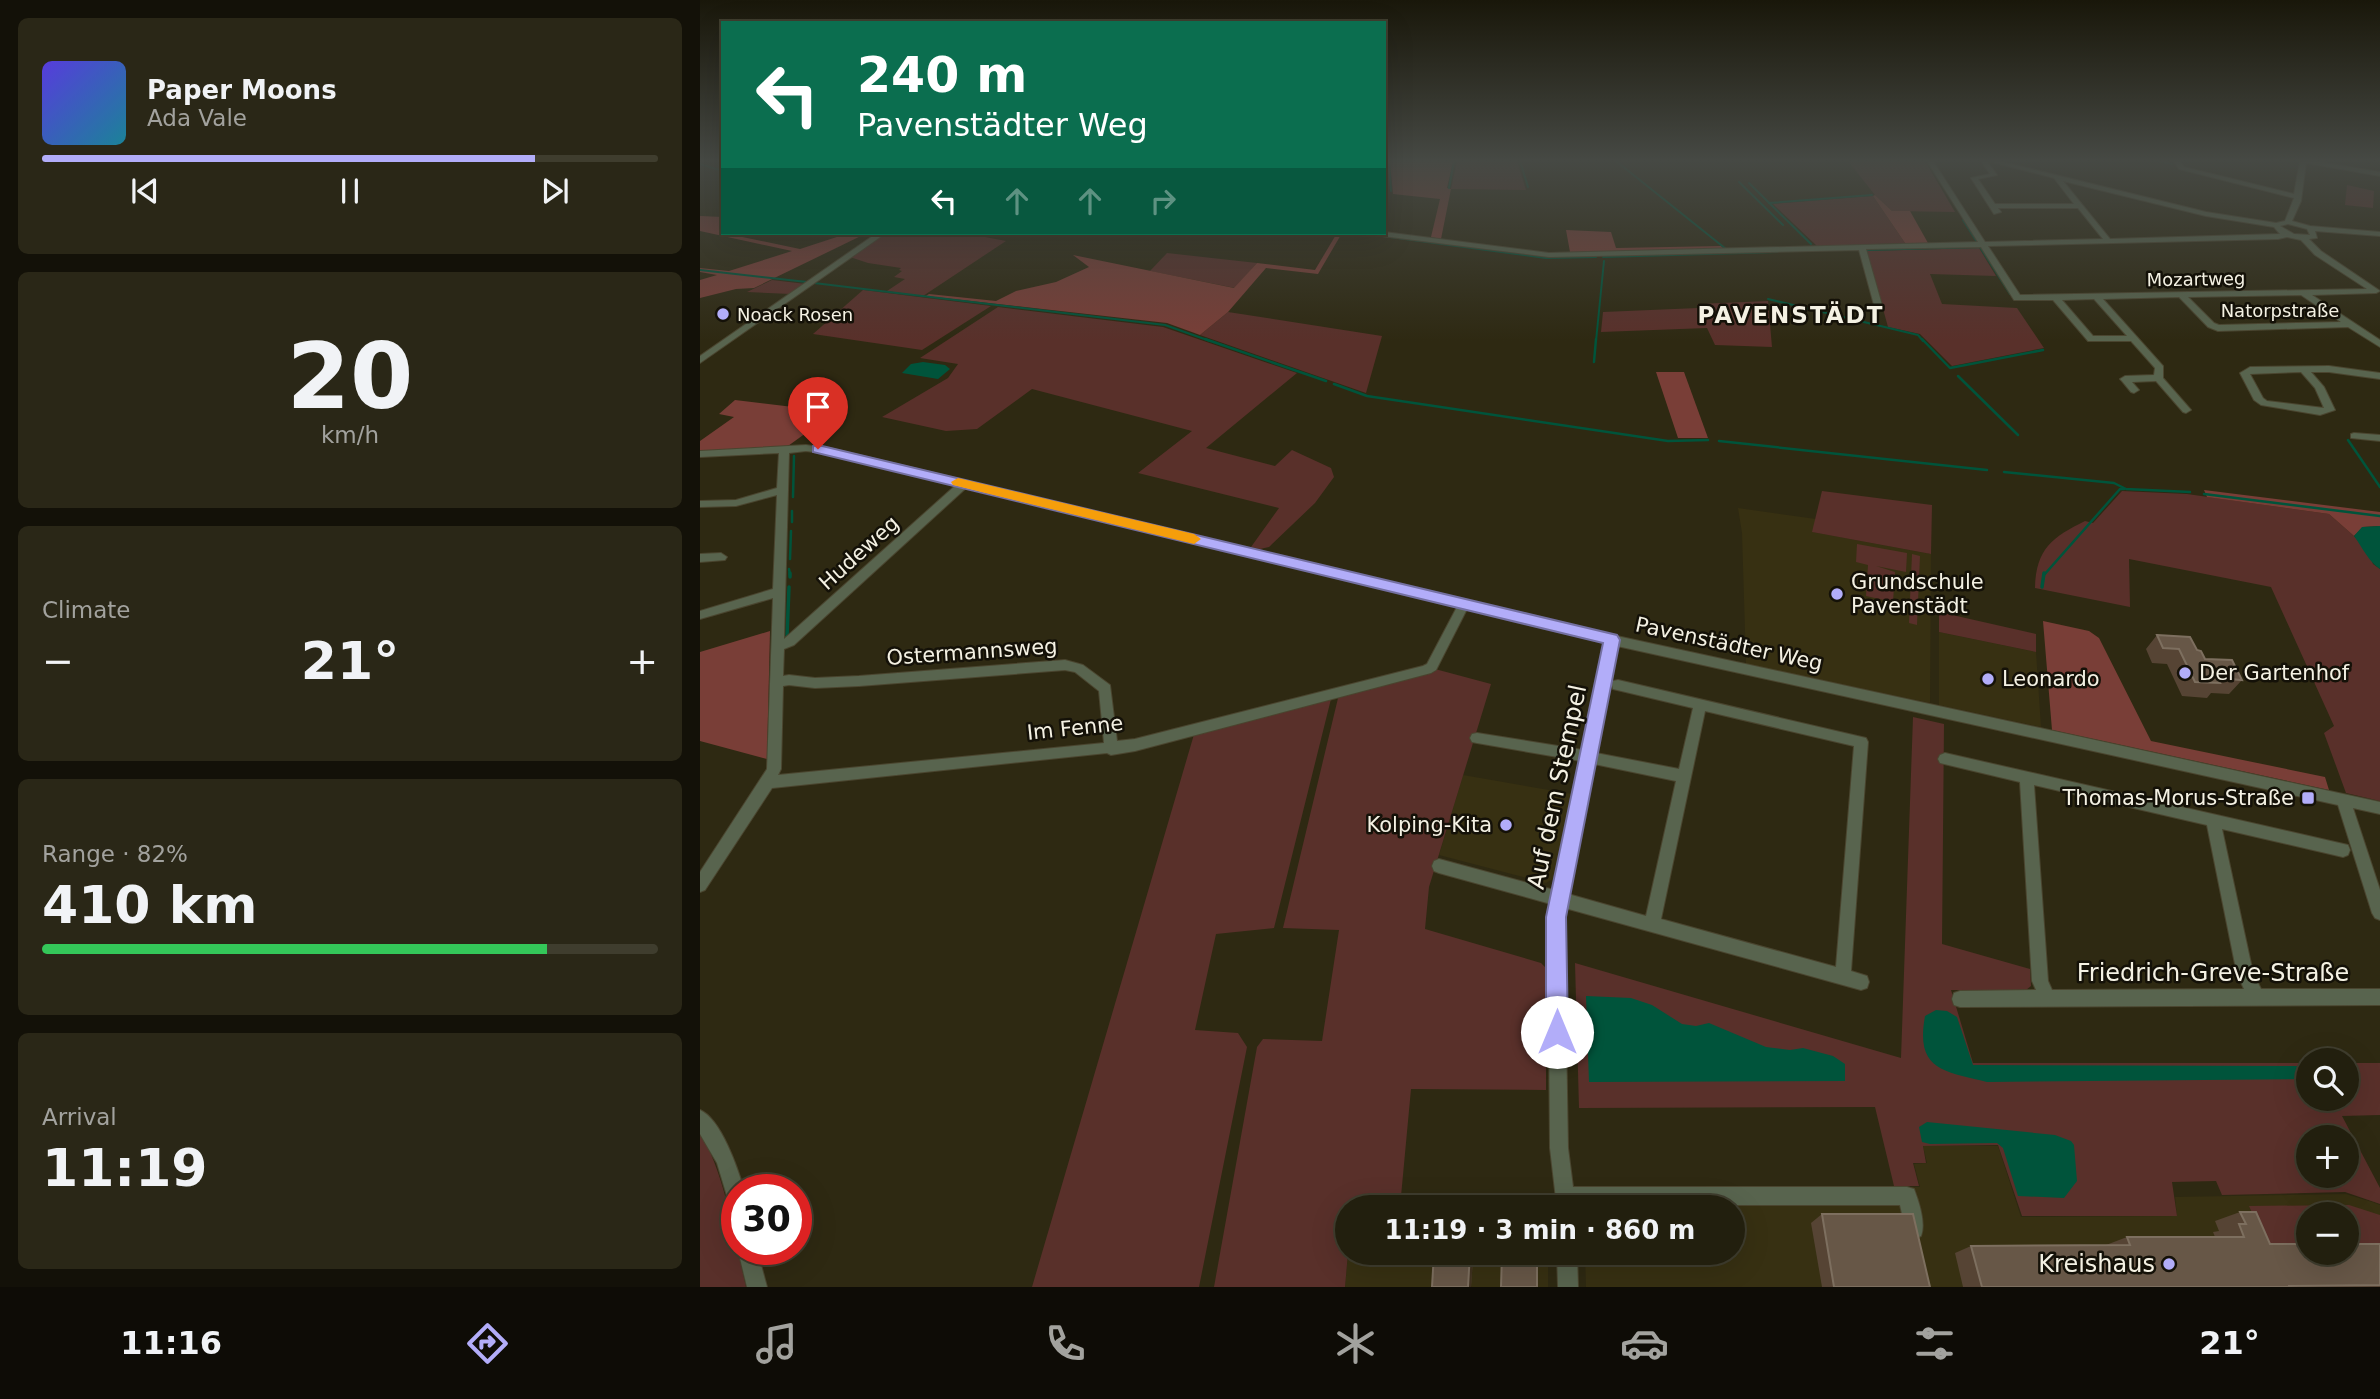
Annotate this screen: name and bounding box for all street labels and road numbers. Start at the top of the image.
street label: Mozartweg [2146,268,2246,290]
street label: Natorpstraße [2221,300,2339,321]
street label: Hudeweg [814,511,904,595]
street label: Pavenstädter Weg [1633,612,1825,676]
street label: Ostermannsweg [886,634,1058,670]
street label: Auf dem Stempel [1522,682,1592,892]
street label: Im Fenne [1026,711,1124,745]
street label: Friedrich-Greve-Straße [2077,959,2349,987]

